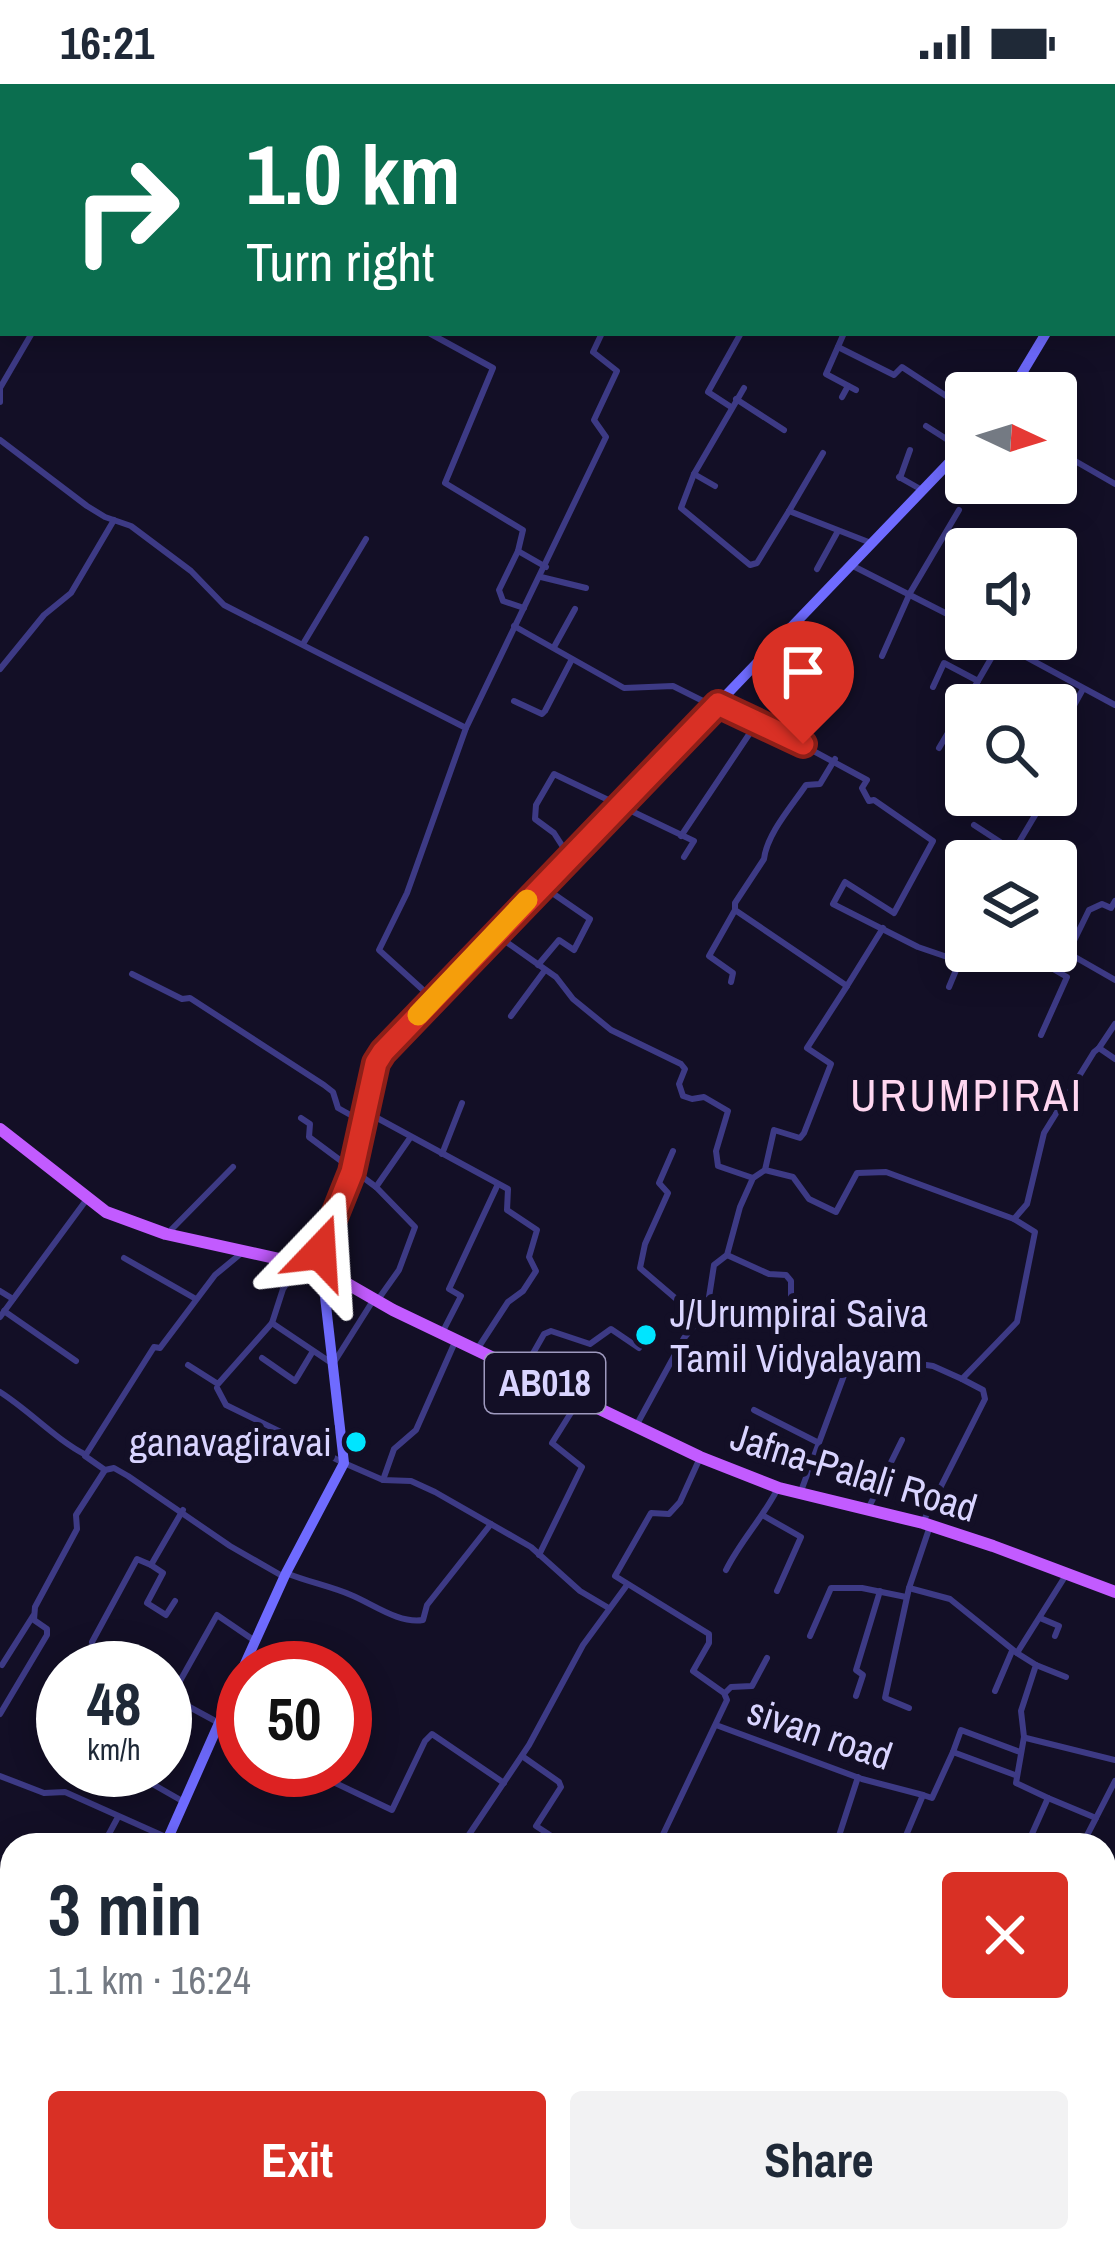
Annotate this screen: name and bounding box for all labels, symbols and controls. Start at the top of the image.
text: 16:21 [60,12,154,73]
text: 1.0 km [246,117,460,230]
icon: right [48,132,204,288]
text: Turn right [246,225,434,298]
north arrow [945,372,1077,504]
map controls [945,372,1077,972]
button: sound [945,528,1077,660]
pin [752,621,854,744]
icon: arrive [770,639,836,705]
button: search [945,684,1077,816]
button: layers [945,840,1077,972]
district label: URUMPIRAI [850,1064,1084,1125]
position arrow [257,1189,383,1315]
place label: J/Urumpirai Saiva Tamil Vidyalayam [670,1287,928,1384]
marker: J/Urumpirai Saiva Tamil Vidyalayam [633,1322,659,1348]
road number: AB018 [485,1353,605,1413]
street label: Jafna-Palali Road [725,1410,983,1534]
place label: ganavagiravai [129,1416,332,1468]
marker: ganavagiravai [343,1429,369,1455]
speed limit sign: 50 [216,1641,372,1797]
text: 48 [87,1663,141,1744]
street label: sivan road [741,1684,899,1782]
text: km/h [87,1729,141,1769]
text: 3 min [48,1860,202,1957]
button: close [942,1872,1068,1998]
text: 1.1 km · 16:24 [48,1954,251,2006]
button: Exit [48,2091,546,2229]
button: Share [570,2091,1068,2229]

